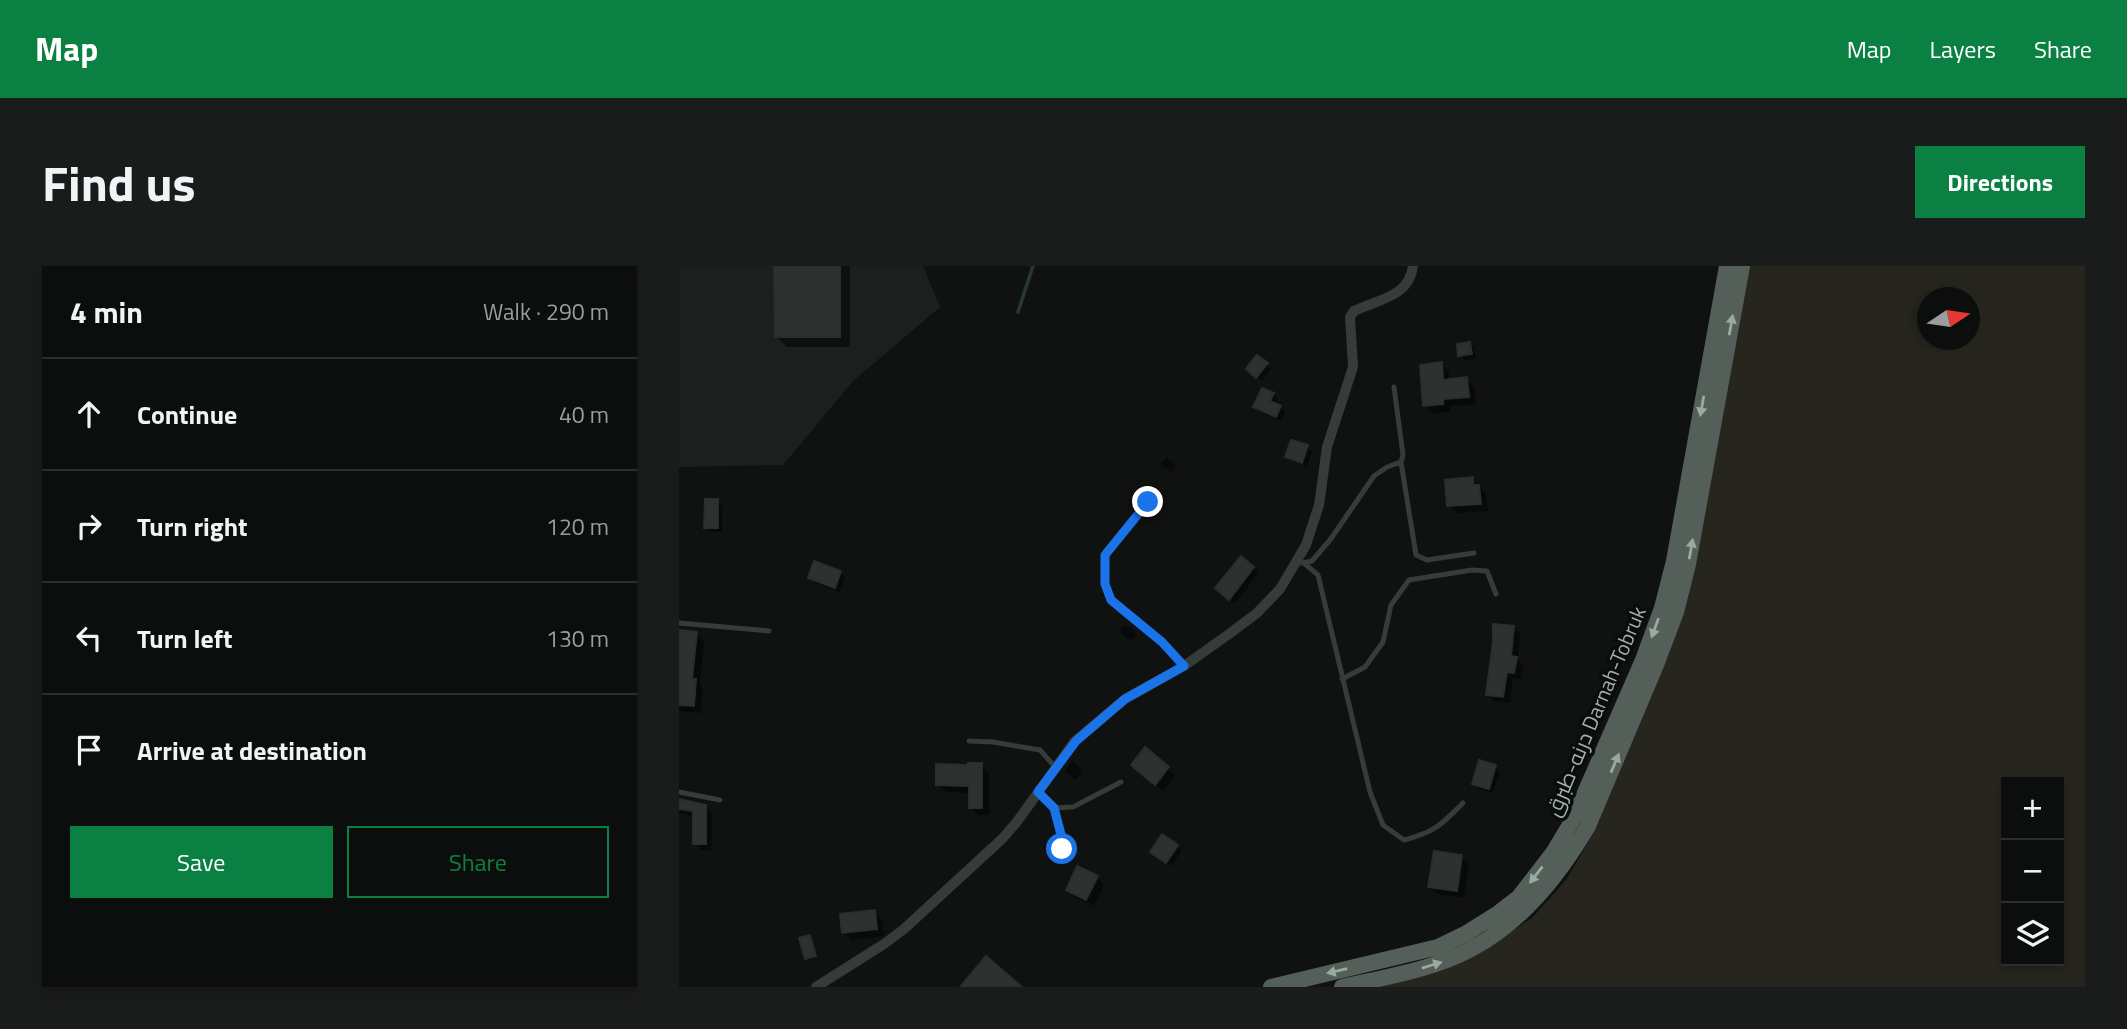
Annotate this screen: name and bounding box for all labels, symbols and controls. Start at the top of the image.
text: Map [35,24,98,74]
text: Map [1847,31,1892,67]
text: Layers [1930,31,1996,67]
text: Share [2034,31,2092,67]
text: Find us [42,145,196,220]
button: Directions [1915,146,2085,218]
north arrow [1917,287,1980,350]
text: 4 min [70,289,143,335]
text: Walk · 290 m [483,294,609,329]
one-way arrow [1726,314,1737,336]
icon: ahead [70,395,108,433]
text: Continue [137,395,237,434]
one-way arrow [1696,395,1707,417]
text: 40 m [559,397,609,432]
route end [1132,486,1163,517]
icon: right [70,507,108,545]
text: Turn right [137,507,248,546]
text: 120 m [546,509,609,544]
one-way arrow [1686,538,1697,560]
street label: درنه-طبرق Darnah-Tobruk [1536,601,1654,821]
one-way arrow [1649,617,1660,638]
icon: left [70,619,108,657]
text: Turn left [137,619,232,658]
text: 130 m [546,621,609,656]
icon: arrive [70,731,108,769]
text: Arrive at destination [137,731,367,770]
one-way arrow [1610,752,1621,773]
map controls [2001,777,2064,966]
button: + [2001,777,2064,840]
button: Save [70,826,333,898]
button: Share [347,826,609,898]
route start [1046,833,1077,864]
button: − [2001,840,2064,903]
one-way arrow [1529,866,1544,884]
button: layers [2001,903,2064,966]
one-way arrow [1421,959,1442,969]
one-way arrow [1326,966,1348,977]

